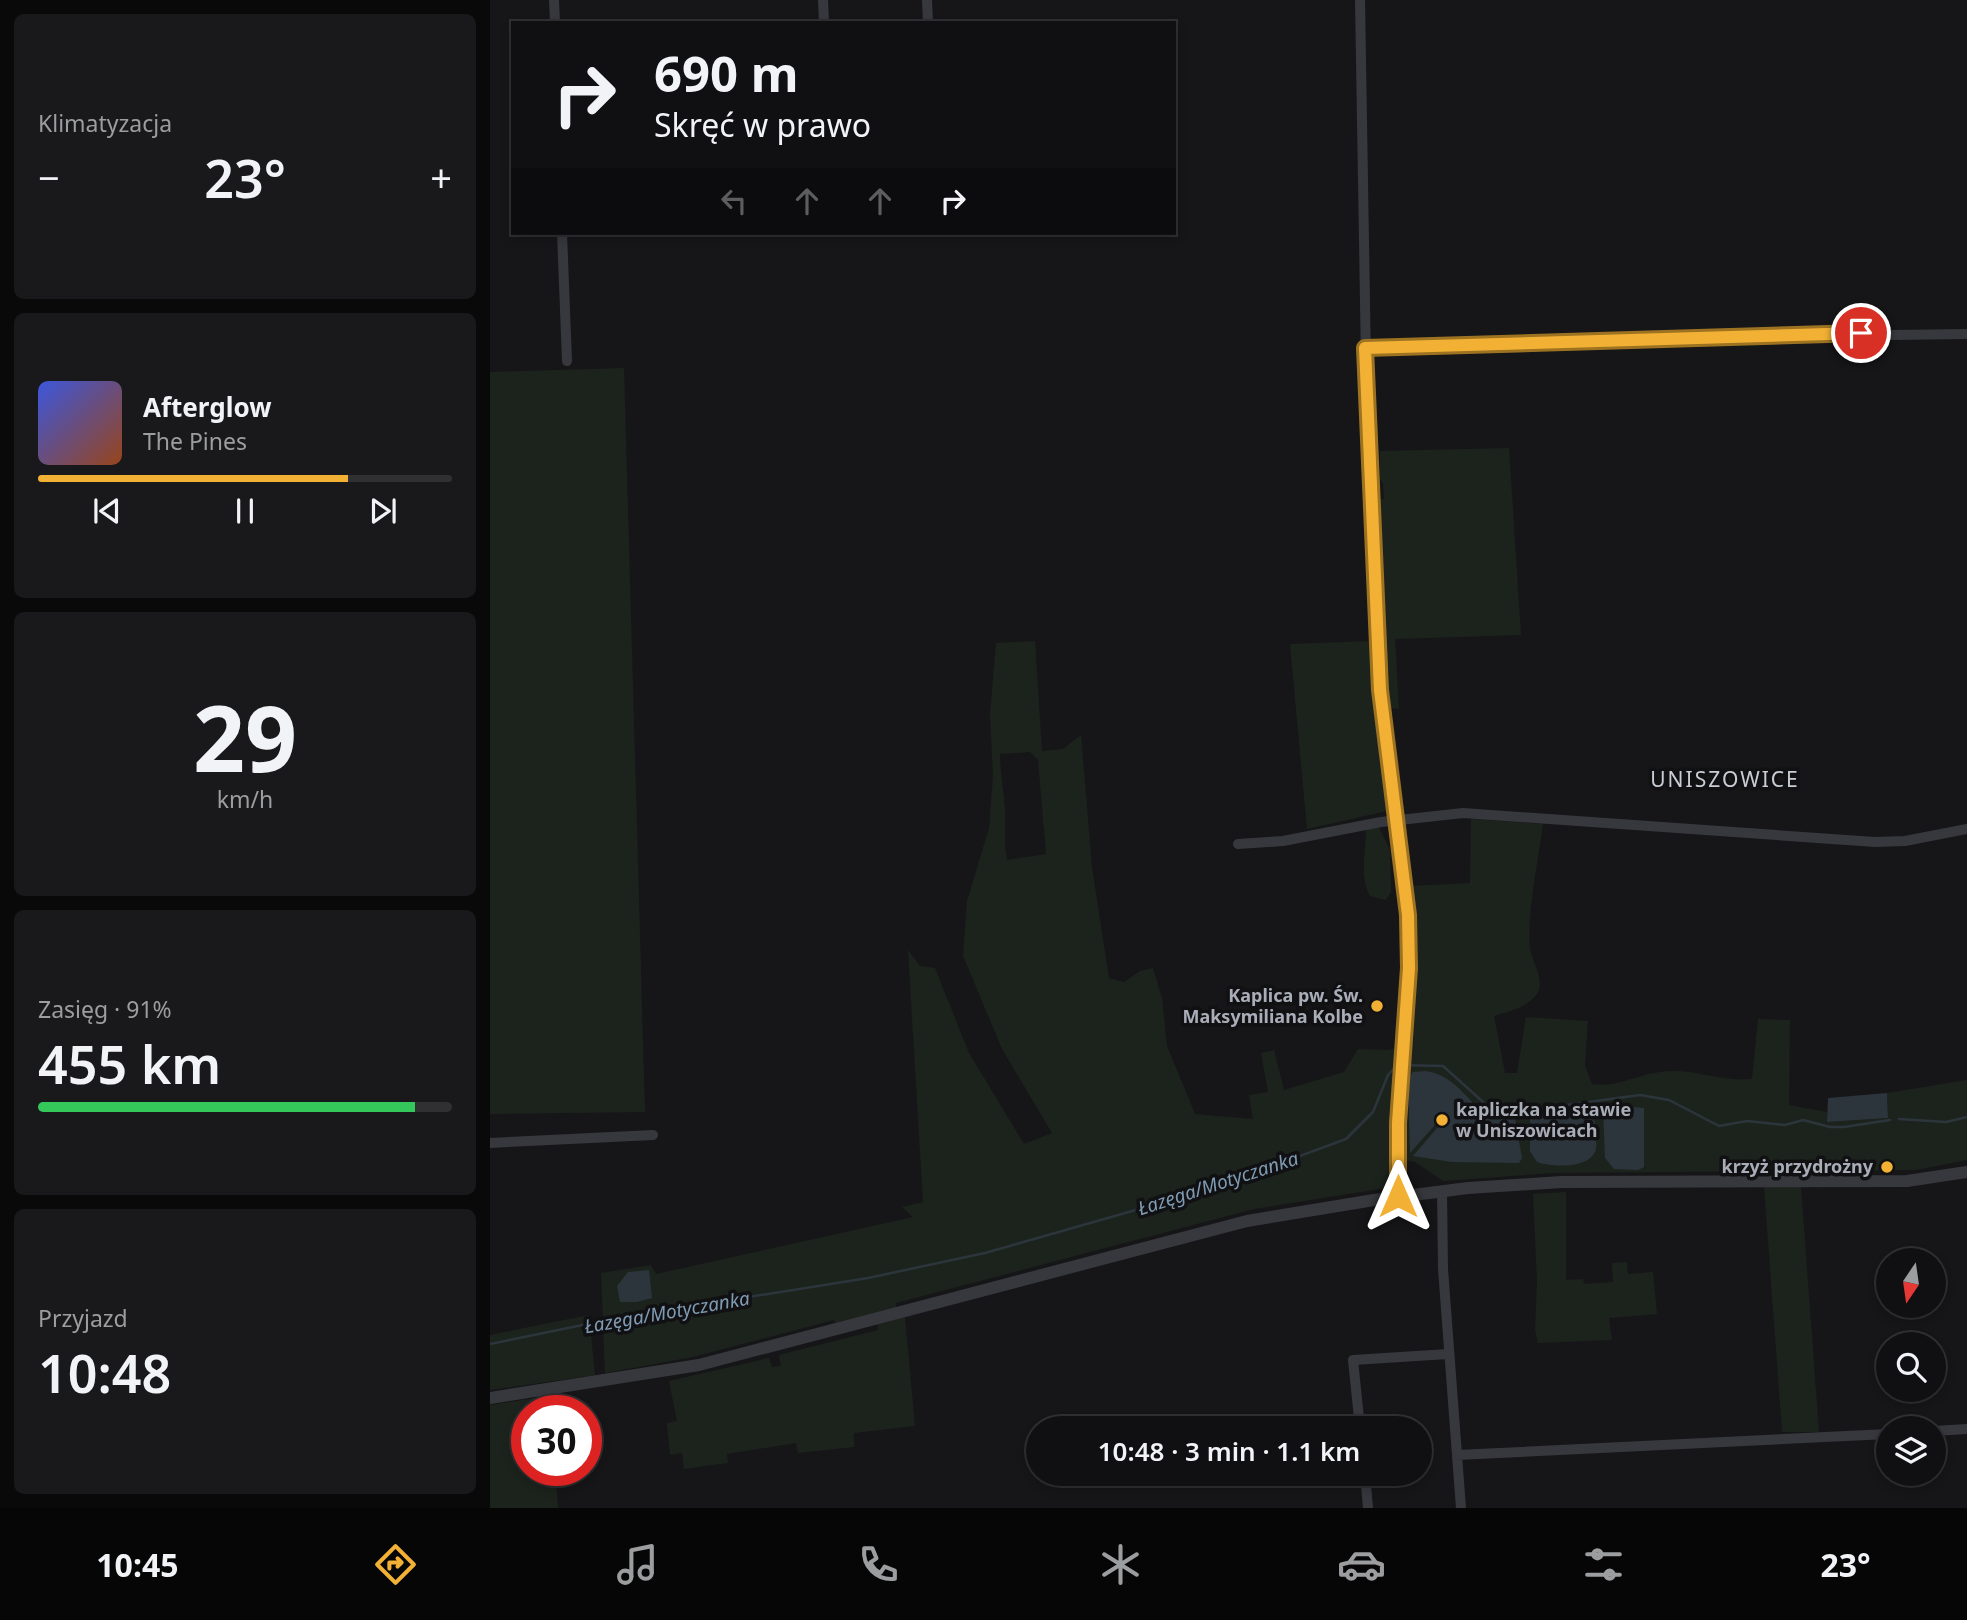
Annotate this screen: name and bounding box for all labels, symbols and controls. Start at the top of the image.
text: 690 m [654,40,799,106]
icon: right [539,49,630,140]
text: Skręć w prawo [654,103,871,146]
text: Klimatyzacja [38,107,172,139]
text: 23° [204,142,286,213]
text: − [38,151,60,203]
text: + [430,151,452,203]
icon: left [715,182,753,220]
icon: ahead [788,182,826,220]
icon: ahead [861,182,899,220]
icon: right [934,182,972,220]
pin [1831,303,1891,363]
icon: arrive [1842,314,1880,352]
text: Afterglow [143,389,271,425]
text: The Pines [143,425,247,457]
icon: previous [88,492,126,530]
icon: pause [226,492,264,530]
icon: next [364,492,402,530]
text: 29 [193,675,297,799]
district label: UNISZOWICE [1650,765,1800,793]
text: km/h [217,783,273,815]
place label: Kaplica pw. Św. Maksymiliana Kolbe [1182,983,1363,1028]
text: Zasięg · 91% [38,993,172,1025]
marker: Kaplica pw. Św. Maksymiliana Kolbe [1369,998,1385,1014]
text: 455 km [38,1028,221,1099]
place label: kapliczka na stawie w Uniszowicach [1456,1097,1631,1142]
marker: kapliczka na stawie w Uniszowicach [1434,1112,1450,1128]
water label: Łazęga/Motyczanka [1134,1145,1302,1221]
place label: krzyż przydrożny [1722,1154,1874,1178]
position arrow [1361,1159,1435,1233]
marker: krzyż przydrożny [1879,1159,1895,1175]
north arrow [1876,1248,1946,1318]
map controls [1876,1248,1946,1486]
water label: Łazęga/Motyczanka [582,1285,752,1339]
text: Przyjazd [38,1302,128,1334]
button: search [1876,1332,1946,1402]
text: 10:48 [38,1337,171,1408]
speed limit sign: 30 [511,1395,602,1486]
button: layers [1876,1416,1946,1486]
text: 10:48 · 3 min · 1.1 km [1098,1433,1360,1469]
icon: directions [371,1540,420,1589]
icon: music [613,1540,662,1589]
icon: phone [854,1540,903,1589]
icon: climate [1096,1540,1145,1589]
icon: car [1337,1540,1386,1589]
icon: filters [1579,1540,1628,1589]
text: 10:45 [96,1543,179,1586]
text: 23° [1820,1543,1871,1586]

